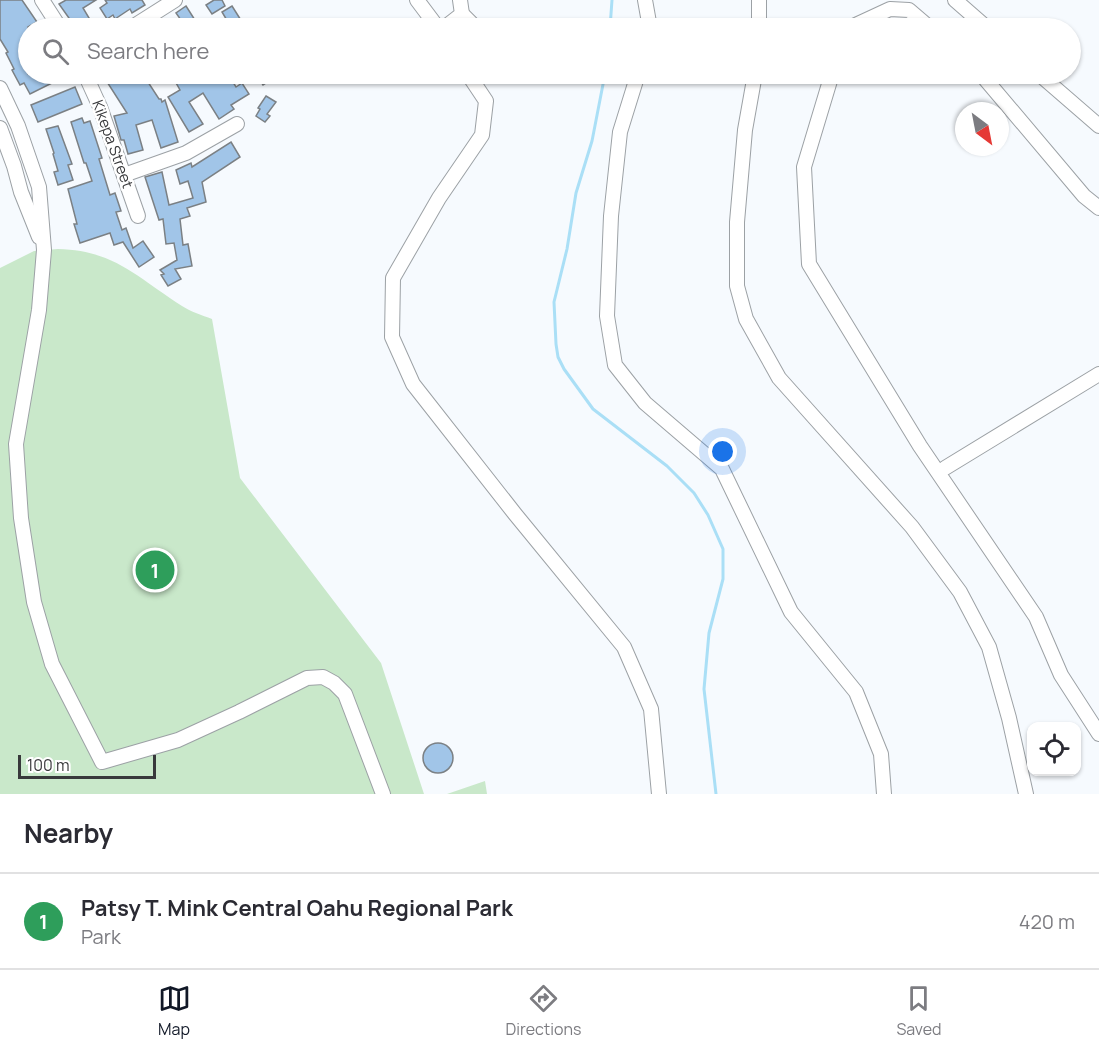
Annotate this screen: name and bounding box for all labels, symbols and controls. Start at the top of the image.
search box [18,18,1081,84]
icon: search [39,35,72,68]
text: Search here [87,36,209,66]
street label: Kikepa Street [87,97,139,191]
north arrow [955,102,1009,156]
your location [708,437,737,466]
pin: 1 [136,548,174,592]
map controls [1027,722,1081,776]
button: locate [1027,722,1081,776]
scale bar [18,752,156,780]
text: 100 m [27,754,70,776]
text: Nearby [24,815,113,851]
text: Patsy T. Mink Central Oahu Regional Park [81,893,513,923]
text: 1 [39,908,48,935]
text: 420 m [1019,908,1075,935]
text: Park [81,923,121,950]
tab: Map [158,982,191,1040]
tab: Directions [506,982,581,1040]
tab: Saved [896,982,941,1040]

